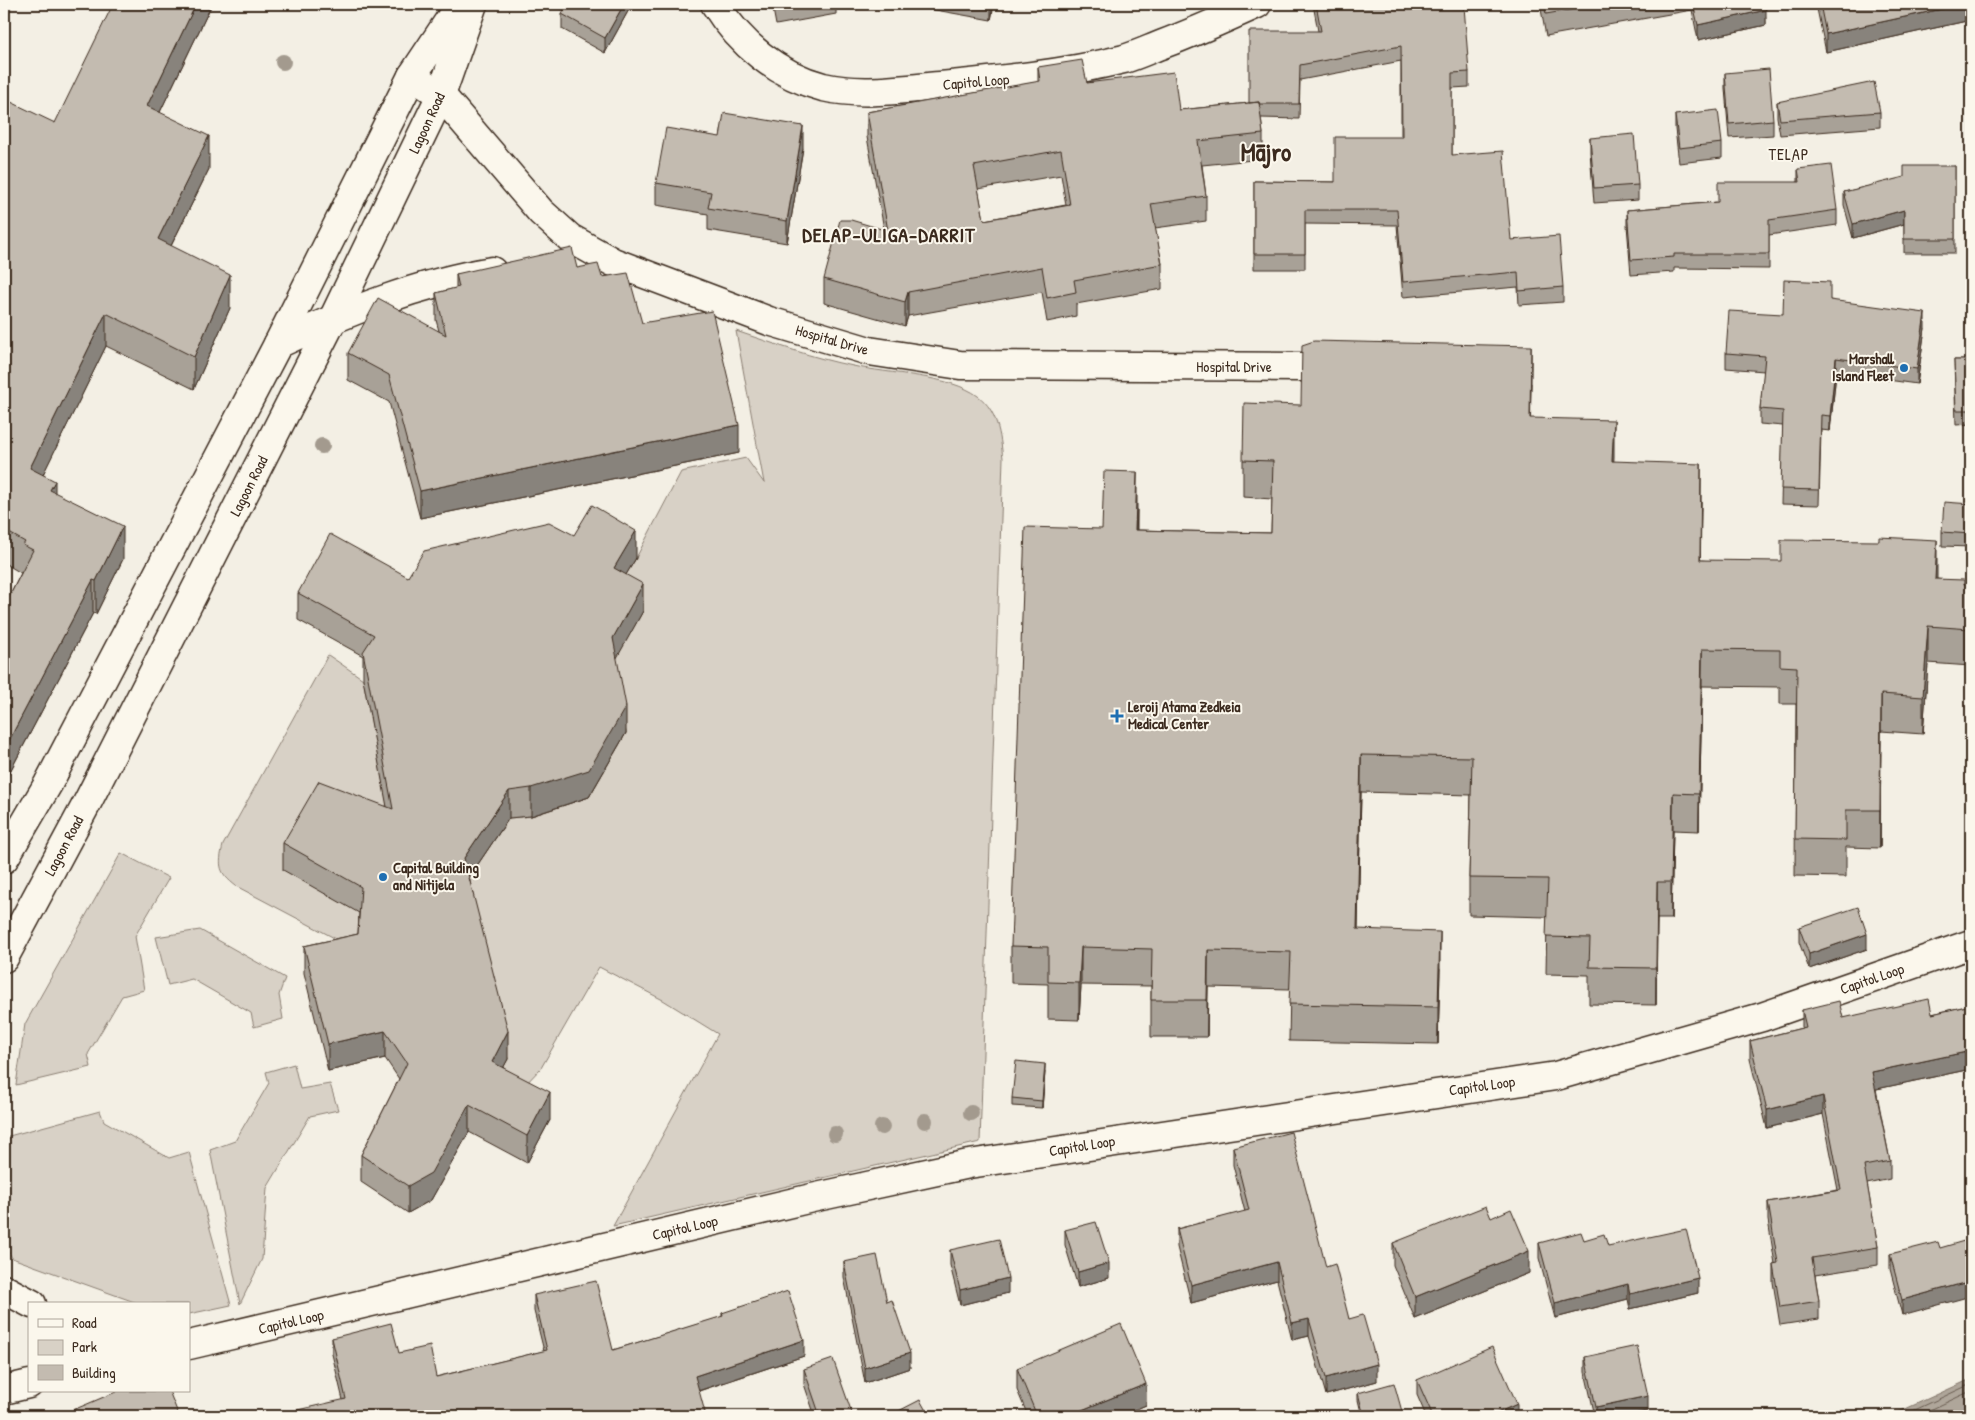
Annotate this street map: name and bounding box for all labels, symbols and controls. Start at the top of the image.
street label: Capitol Loop [942,68,1011,95]
street label: Lagoon Road [403,89,450,157]
district label: Mājro [1241,135,1291,169]
district label: TEḶAP [1768,143,1810,165]
district label: DELAP-ULIGA-DARRIT [802,221,976,248]
street label: Hospital Drive [793,319,871,360]
place label: Marshall Island Fleet [1832,348,1895,386]
street label: Hospital Drive [1196,356,1272,377]
marker: Marshall Island Fleet [1898,362,1910,374]
street label: Lagoon Road [224,452,273,520]
place label: Leroij Atama Zedkeia Medical Center [1128,696,1241,734]
marker: Leroij Atama Zedkeia Medical Center [1110,709,1124,723]
street label: Lagoon Road [39,812,88,879]
place label: Capital Building and Nitijela [393,857,479,895]
marker: Capital Building and Nitijela [377,871,389,883]
street label: Capitol Loop [1837,958,1907,999]
street label: Capitol Loop [1447,1070,1517,1101]
street label: Capitol Loop [1047,1130,1117,1161]
street label: Capitol Loop [650,1210,720,1245]
legend [28,1302,190,1392]
street label: Capitol Loop [256,1304,326,1339]
text: Road [72,1312,97,1333]
text: Park [72,1336,97,1357]
text: Building [72,1362,116,1383]

